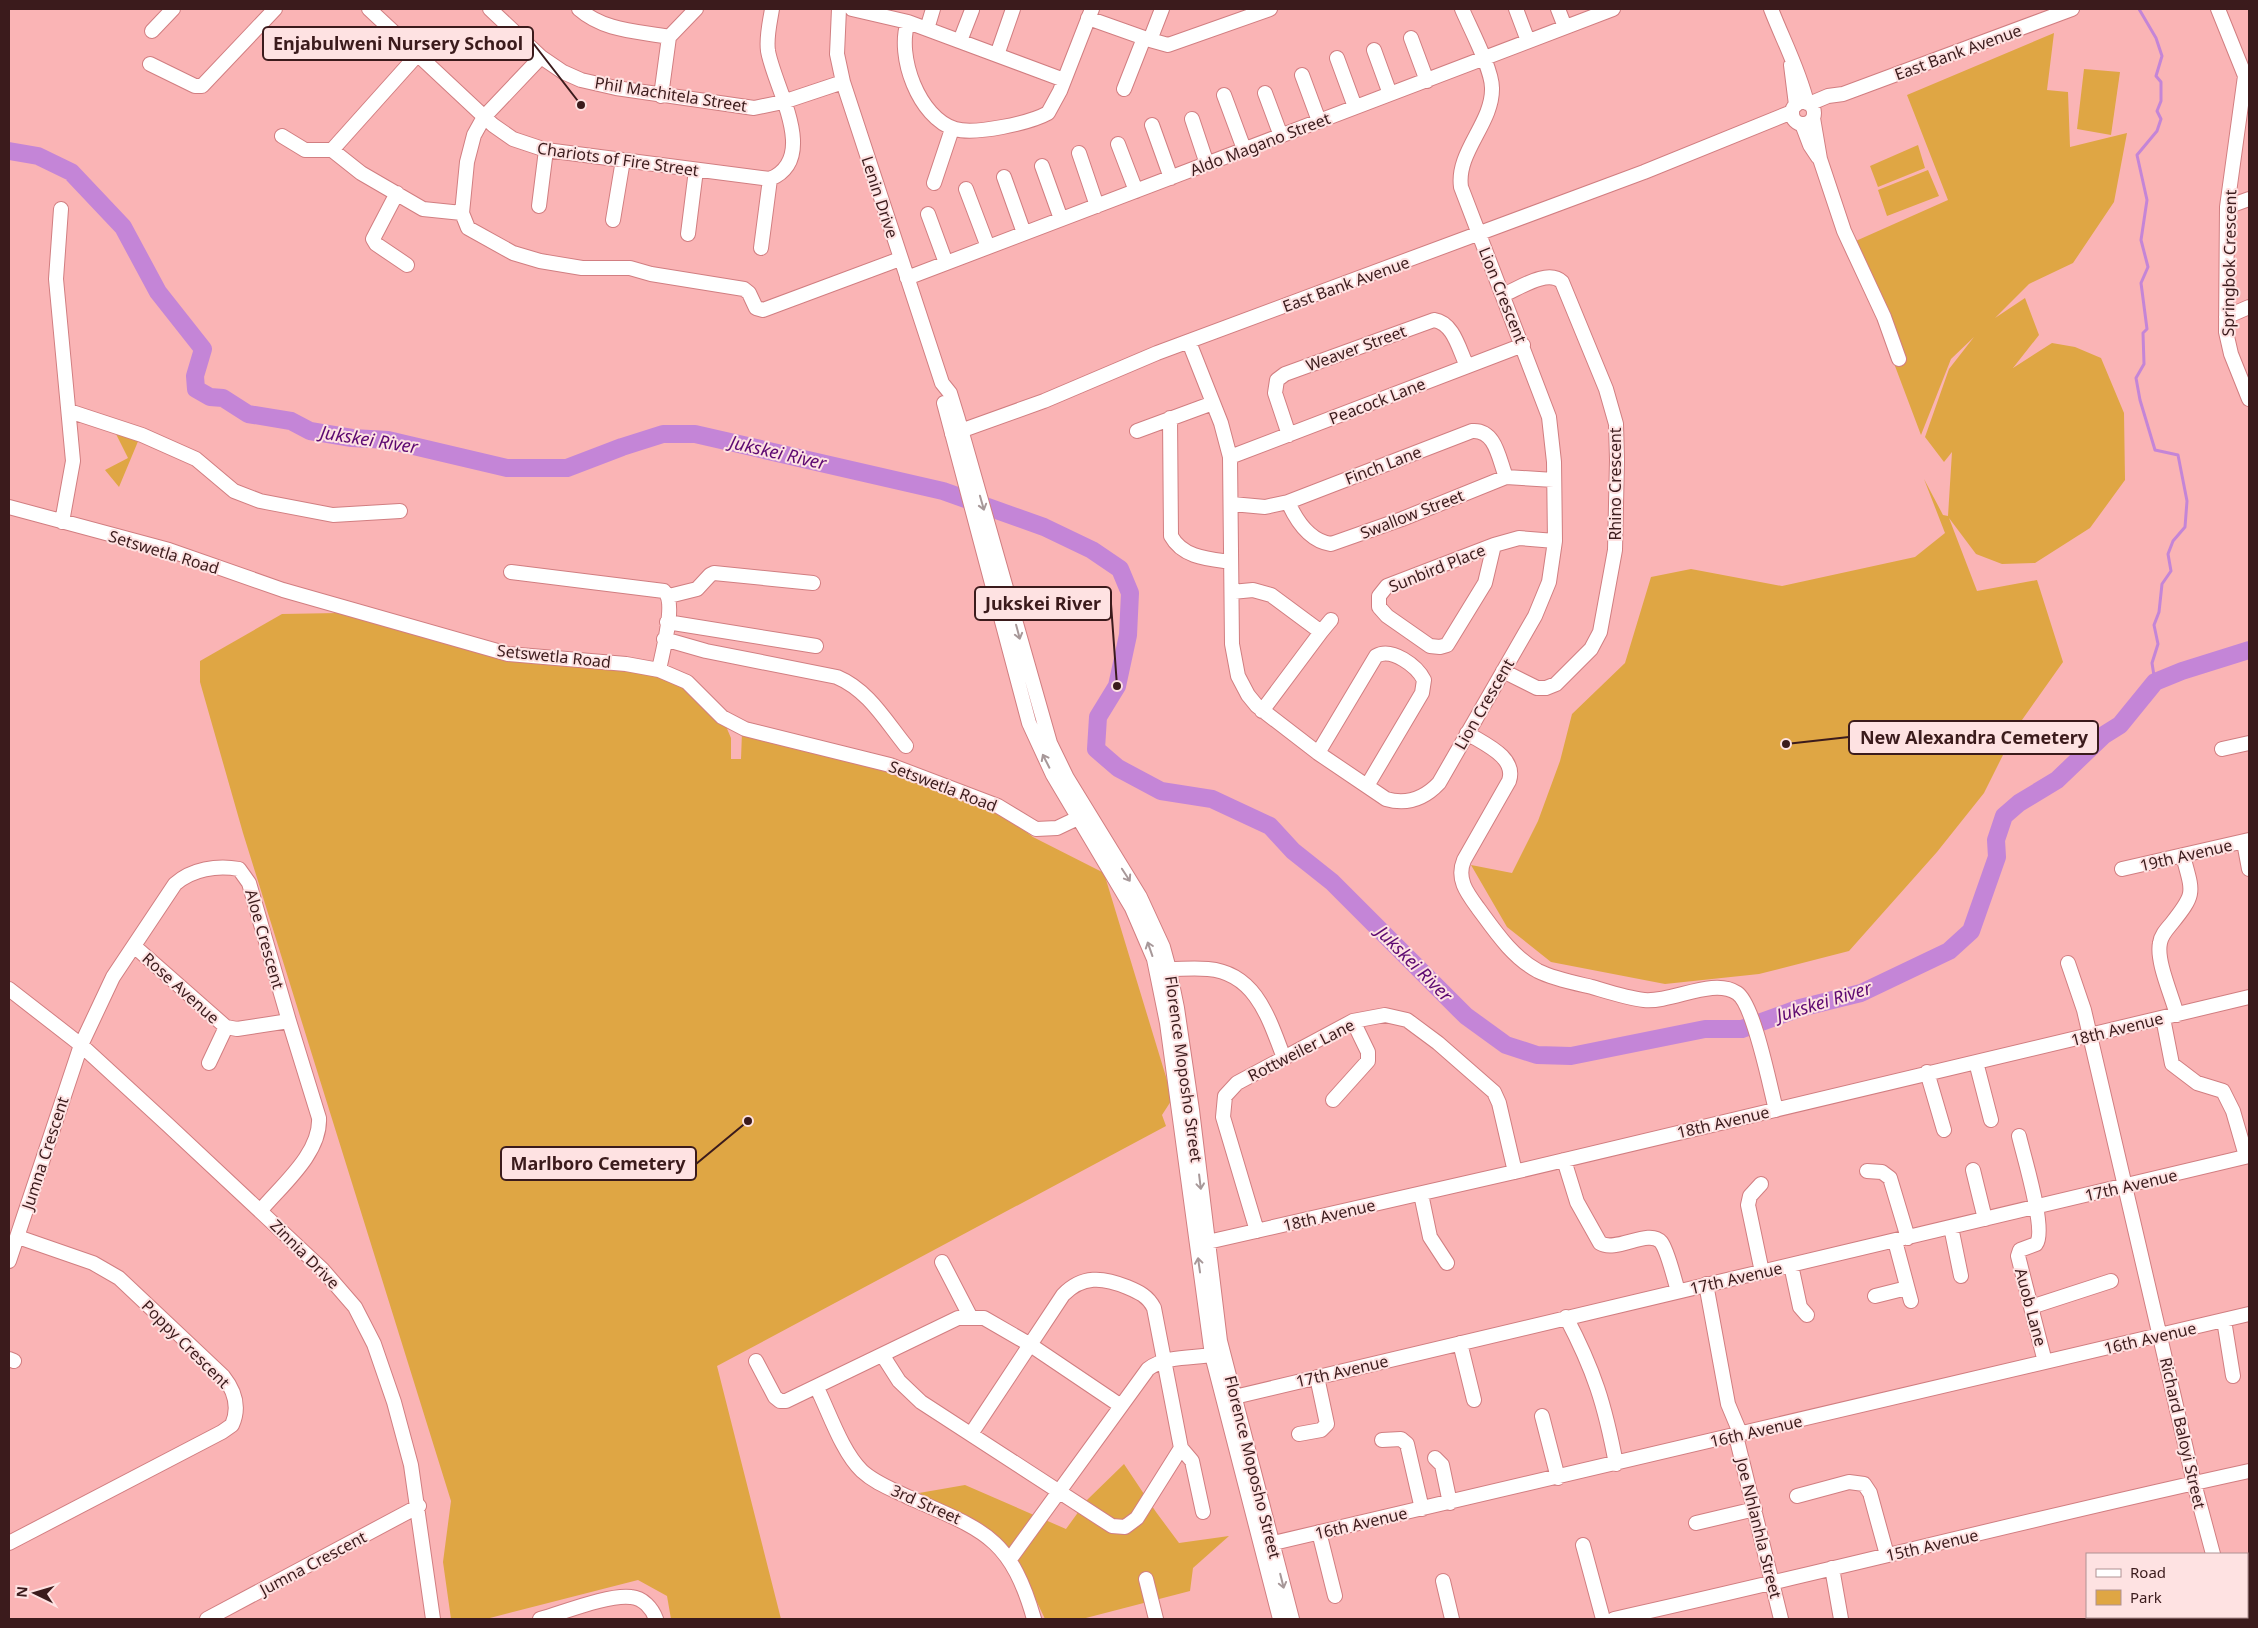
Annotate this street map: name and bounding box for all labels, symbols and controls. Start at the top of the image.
street label: East Bank Avenue [1891,19,2025,85]
callout: Enjabulweni Nursery School [263,27,533,60]
text: Enjabulweni Nursery School [273,31,523,55]
street label: Phil Machitela Street [593,71,749,117]
street label: Aldo Magano Street [1187,107,1334,181]
street label: Chariots of Fire Street [536,137,700,181]
street label: Lenin Drive [856,153,904,241]
street label: Springbok Crescent [2217,189,2241,337]
street label: Lion Crescent [1474,244,1532,346]
street label: East Bank Avenue [1279,251,1413,317]
street label: Weaver Street [1303,320,1409,376]
street label: Peacock Lane [1326,373,1428,429]
water label: Jukskei River [316,419,420,459]
street label: Rhino Crescent [1604,427,1626,541]
water label: Jukskei River [725,429,830,475]
street label: Finch Lane [1342,440,1424,490]
street label: Swallow Street [1357,484,1467,544]
one-way arrow [978,495,988,511]
street label: Setswetla Road [106,525,222,579]
street label: Sunbird Place [1385,539,1489,597]
callout: Jukskei River [975,587,1111,620]
text: Jukskei River [983,591,1101,615]
one-way arrow [1013,624,1023,640]
street label: Setswetla Road [496,639,612,673]
street label: Lion Crescent [1449,654,1519,754]
callout: New Alexandra Cemetery [1849,721,2098,754]
text: New Alexandra Cemetery [1860,725,2089,749]
one-way arrow [1041,754,1051,769]
street label: Setswetla Road [886,755,1000,817]
street label: 19th Avenue [2138,834,2234,876]
one-way arrow [1121,867,1131,881]
street label: Aloe Crescent [240,887,290,992]
water label: Jukskei River [1369,918,1459,1007]
one-way arrow [1145,942,1154,957]
street label: Rose Avenue [138,947,224,1029]
street label: Florence Moposho Street [1160,974,1208,1164]
water label: Jukskei River [1770,975,1875,1028]
street label: 18th Avenue [2069,1007,2165,1051]
street label: Rottweiler Lane [1244,1014,1358,1086]
street label: Jumna Crescent [16,1093,74,1214]
street label: 18th Avenue [1675,1101,1771,1143]
callout: Marlboro Cemetery [501,1147,696,1180]
text: Marlboro Cemetery [511,1151,686,1175]
street label: 17th Avenue [2083,1164,2179,1206]
one-way arrow [1195,1174,1205,1190]
street label: 18th Avenue [1281,1194,1377,1236]
street label: Zinnia Drive [265,1214,345,1294]
one-way arrow [1194,1257,1204,1273]
street label: 17th Avenue [1688,1257,1784,1299]
street label: Auob Lane [2010,1265,2052,1349]
street label: Poppy Crescent [137,1295,235,1393]
street label: 16th Avenue [2102,1317,2198,1359]
street label: 17th Avenue [1294,1350,1390,1392]
street label: Richard Baloyi Street [2155,1355,2211,1511]
street label: Florence Moposho Street [1220,1373,1286,1561]
street label: 16th Avenue [1708,1410,1804,1452]
street label: Joe Nhlanhla Street [1730,1453,1787,1601]
street label: 3rd Street [888,1479,965,1529]
street label: 16th Avenue [1313,1502,1409,1544]
street label: 15th Avenue [1884,1524,1980,1566]
street label: Jumna Crescent [254,1526,370,1601]
legend [2086,1553,2248,1618]
text: Road [2130,1562,2166,1582]
north arrow [10,1568,60,1618]
one-way arrow [1278,1572,1287,1588]
text: N [12,1585,32,1598]
text: Park [2130,1587,2162,1607]

